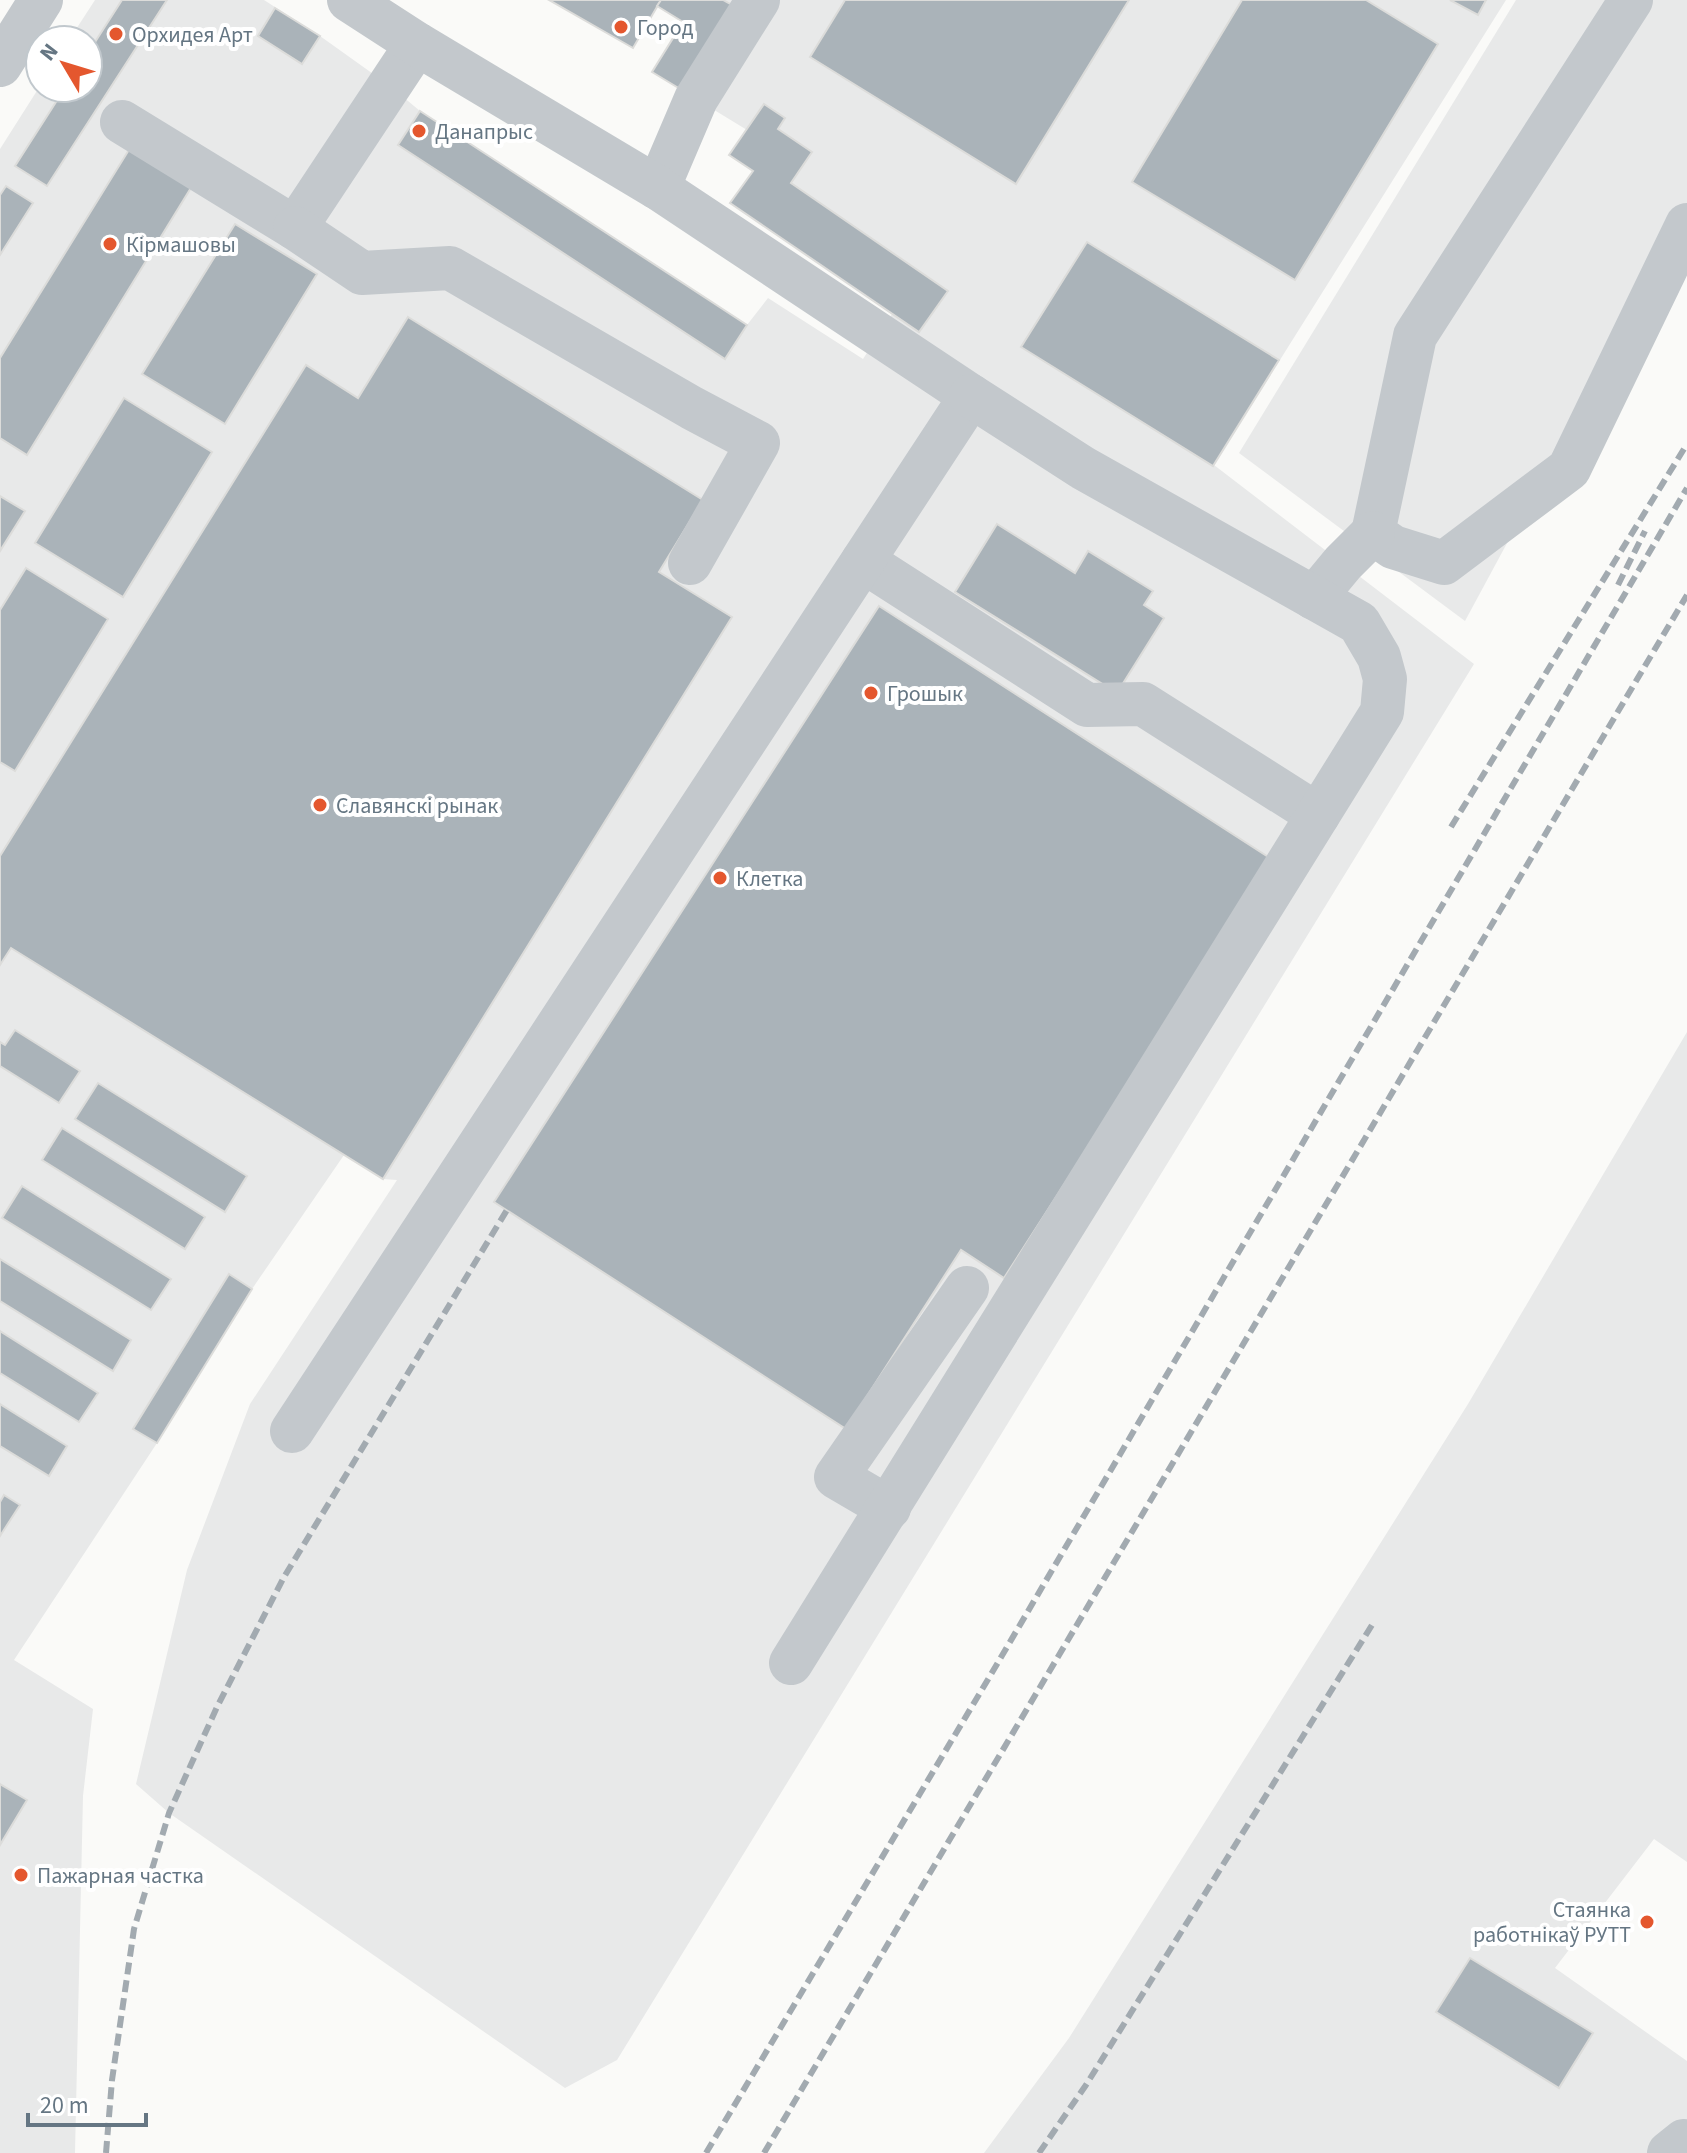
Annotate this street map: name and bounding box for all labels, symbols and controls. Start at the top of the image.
place label: Город [637,12,694,44]
marker: Город [612,18,630,36]
place label: Орхидея Арт [132,19,253,51]
north arrow [24,24,104,104]
marker: Орхидея Арт [107,25,125,43]
text: N [32,37,66,68]
place label: Данапрыс [435,116,533,148]
marker: Данапрыс [410,122,428,140]
place label: Кірмашовы [126,229,236,261]
marker: Кірмашовы [101,235,119,253]
place label: Грошык [887,678,963,710]
marker: Грошык [862,684,880,702]
place label: Славянскі рынак [336,790,498,822]
marker: Славянскі рынак [311,796,329,814]
place label: Клетка [736,863,803,895]
marker: Клетка [711,869,729,887]
place label: Пажарная частка [37,1860,204,1892]
marker: Пажарная частка [12,1866,30,1884]
place label: Стаянка работнікаў РУТТ [1473,1894,1631,1951]
marker: Стаянка работнікаў РУТТ [1638,1913,1656,1931]
scale bar [28,2077,146,2127]
text: 20 m [40,2088,89,2123]

